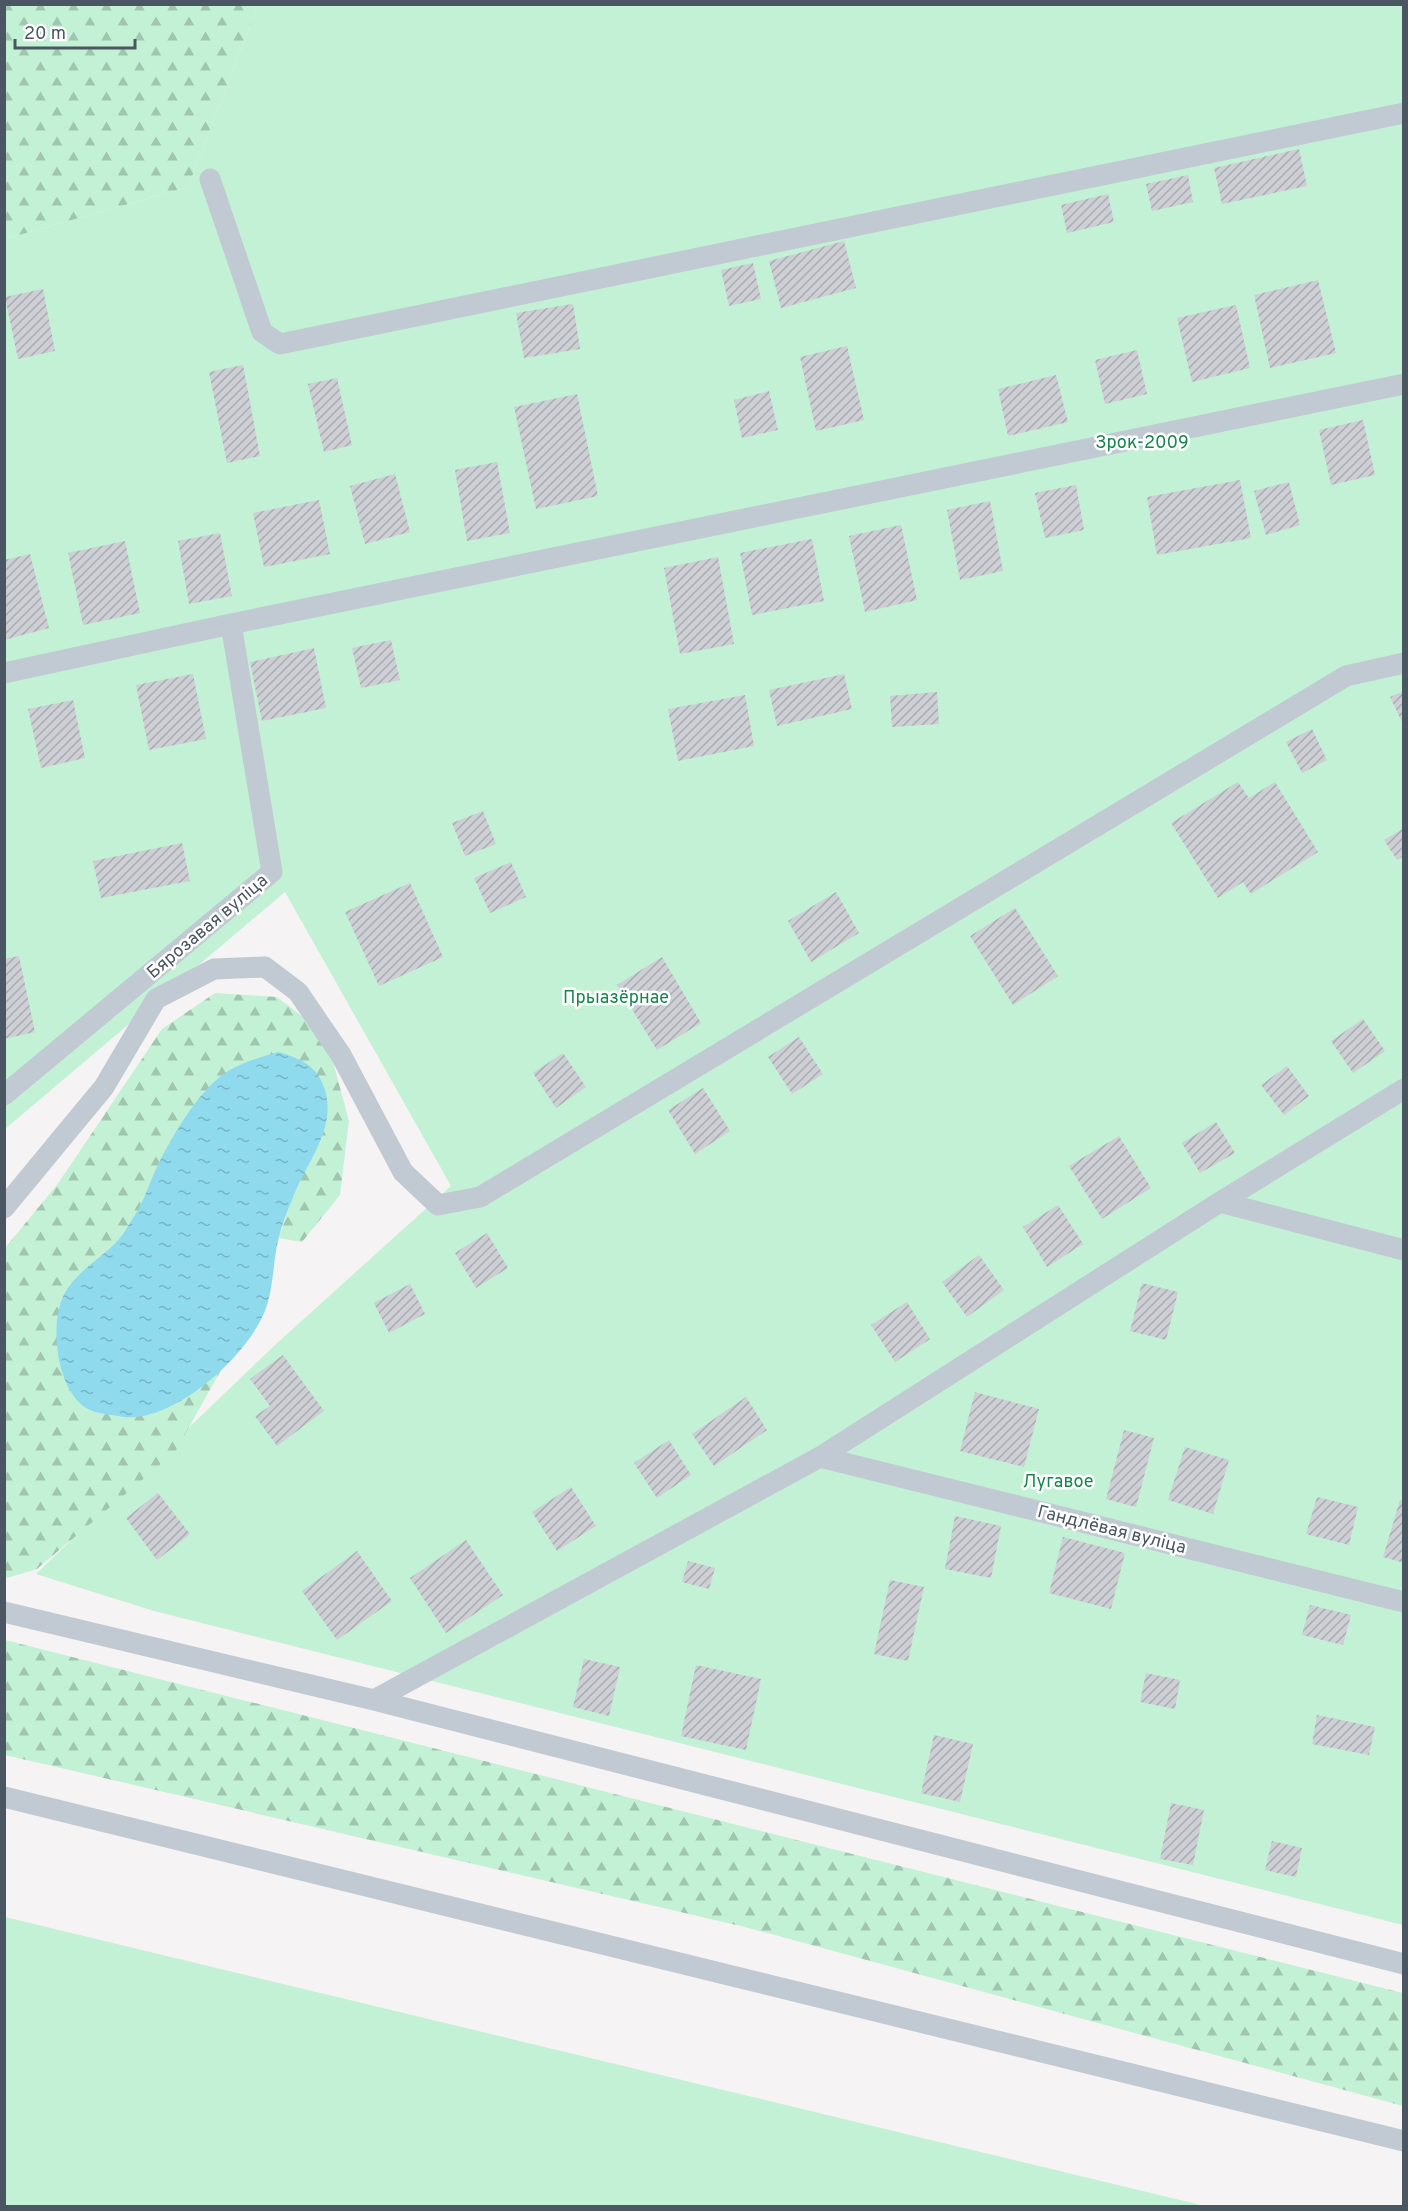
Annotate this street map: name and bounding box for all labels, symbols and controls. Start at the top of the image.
scale bar [15,12,135,50]
text: 20 m [24,23,66,46]
park label: Зрок-2009 [1095,432,1189,455]
street label: Бярозавая вуліца [143,870,273,985]
park label: Прыазёрнае [563,987,669,1010]
park label: Лугавое [1023,1471,1093,1494]
street label: Гандлёвая вуліца [1035,1501,1188,1560]

